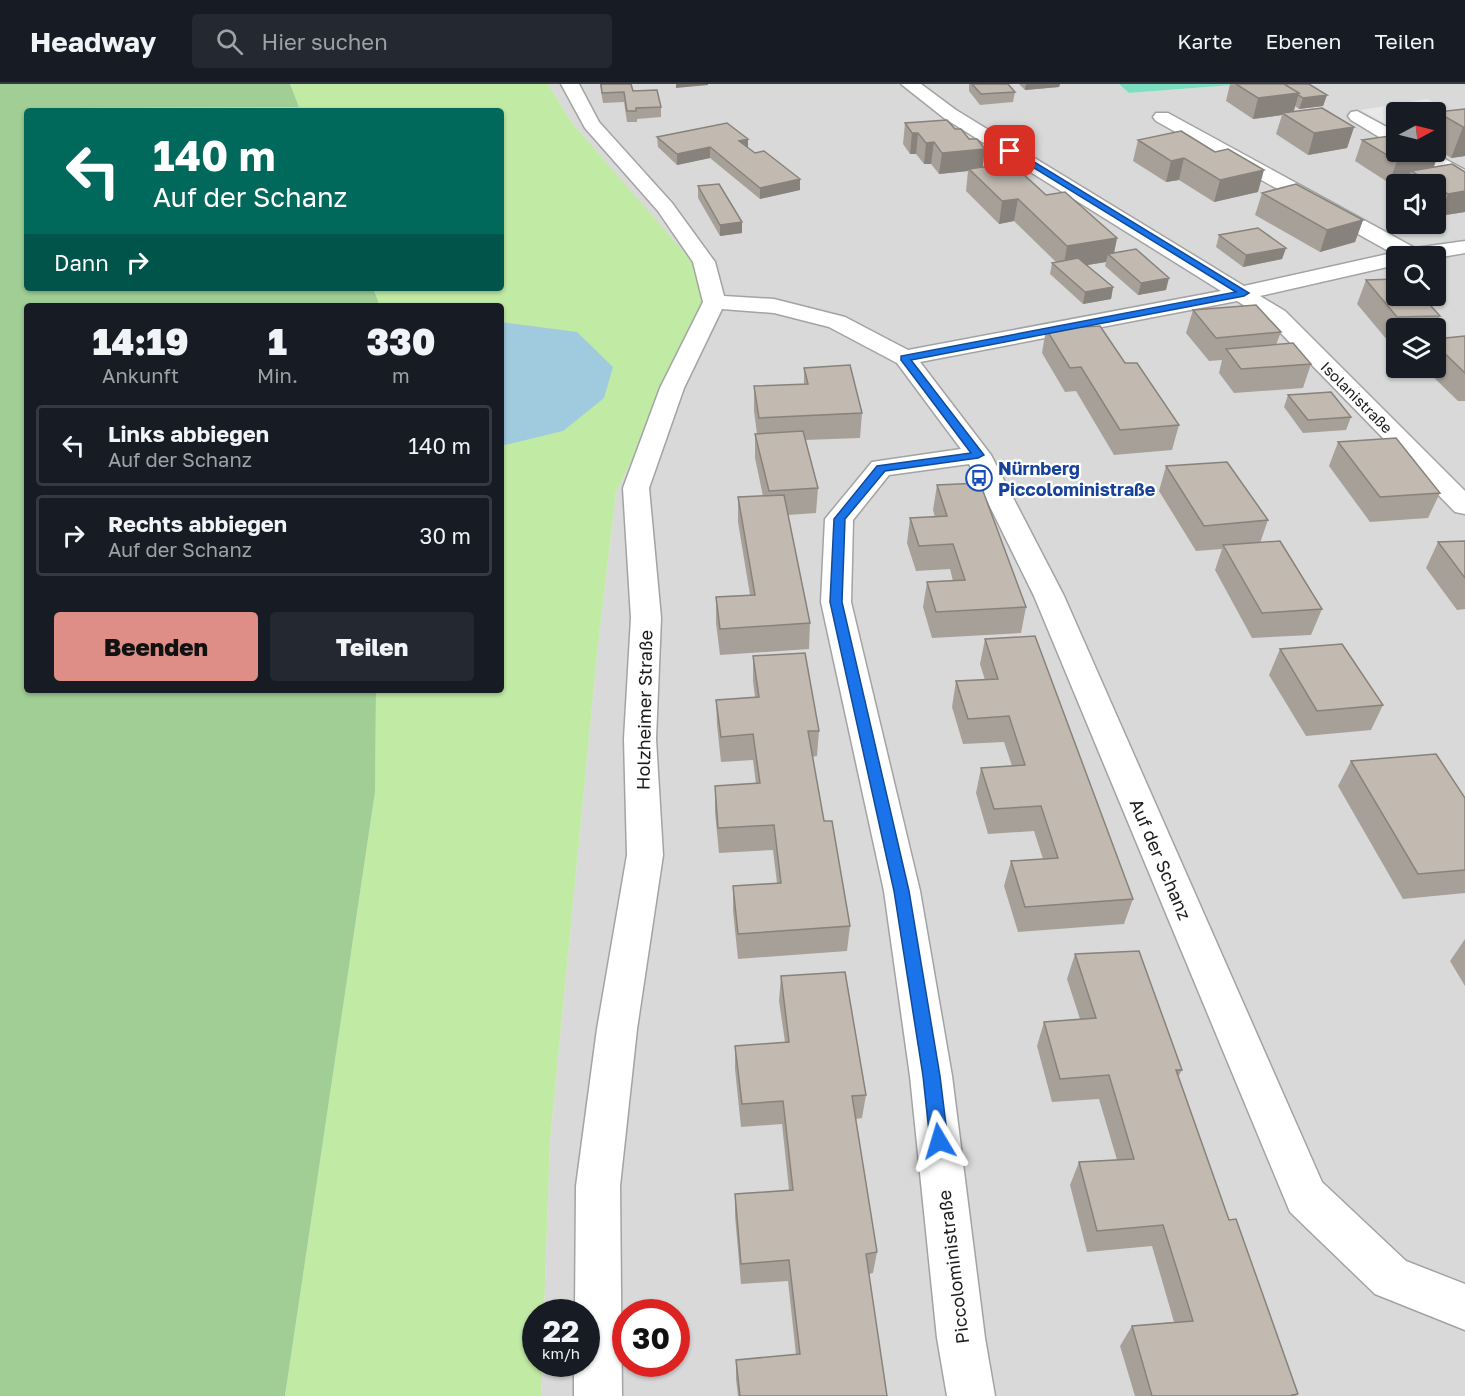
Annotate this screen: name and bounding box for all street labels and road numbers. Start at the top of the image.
street label: Isolanistraße [1318,358,1397,437]
street label: Holzheimer Straße [632,630,656,790]
street label: Auf der Schanz [1126,795,1196,923]
street label: Piccoloministraße [933,1189,973,1345]

